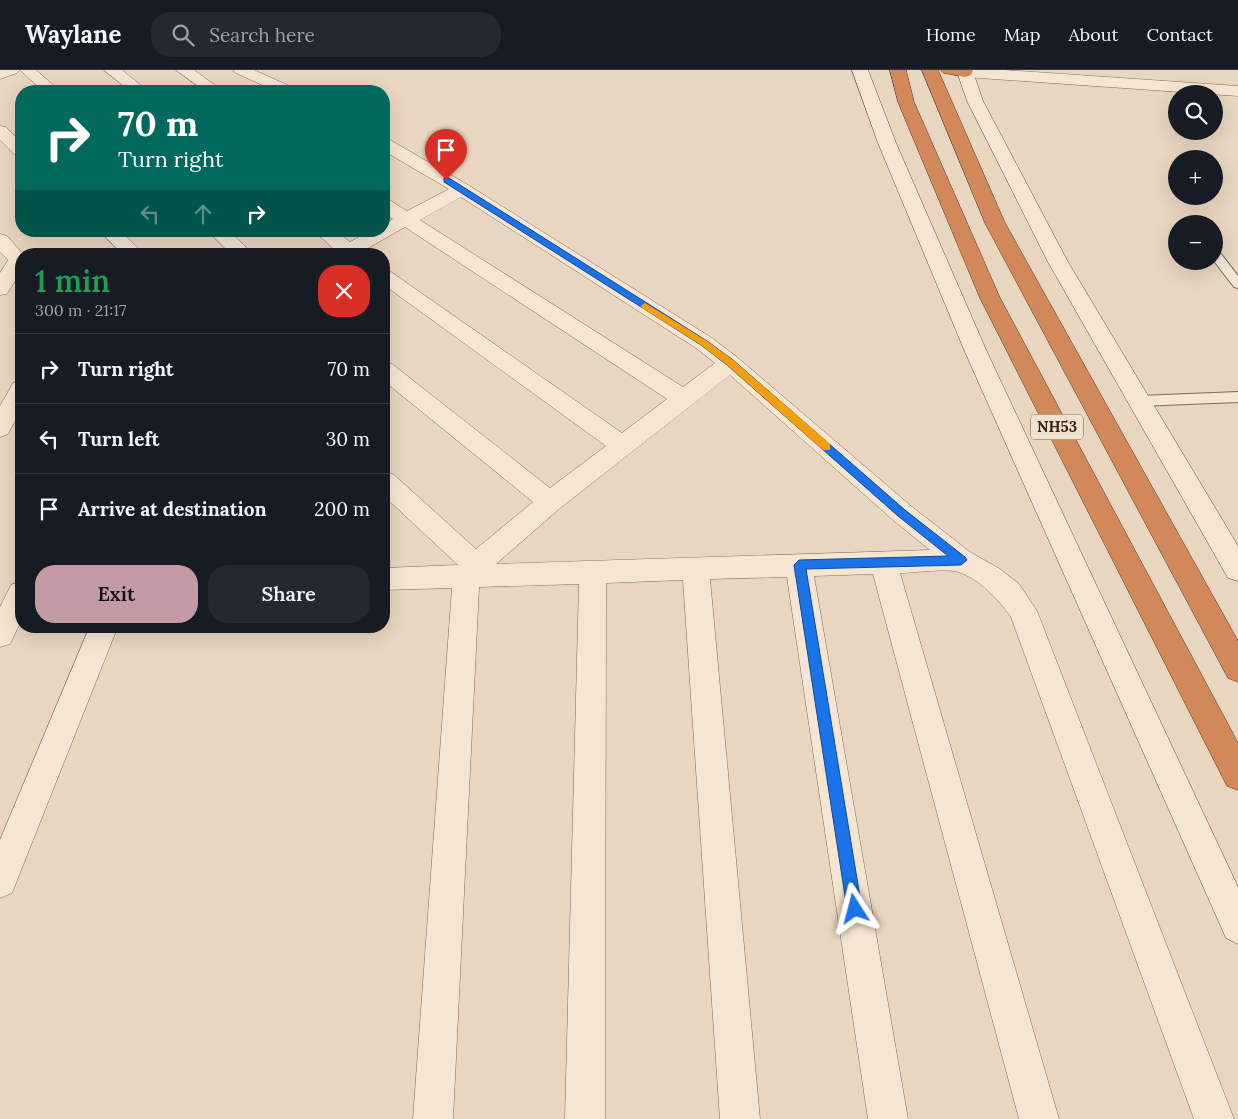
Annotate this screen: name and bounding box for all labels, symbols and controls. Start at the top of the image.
search box [151,12,501,57]
text: Waylane [25,19,121,50]
icon: search [169,21,197,49]
text: Search here [209,23,315,47]
text: Home [926,23,976,46]
text: Map [1004,23,1040,46]
text: About [1068,23,1118,46]
text: Contact [1146,23,1213,46]
map controls [1168,85,1223,270]
button: search [1168,85,1223,140]
text: 70 m [118,101,198,146]
icon: right [35,105,100,170]
pin [425,129,467,180]
icon: arrive [432,136,460,164]
text: Turn right [118,145,223,173]
button: + [1168,150,1223,205]
icon: left [136,200,164,228]
icon: ahead [189,200,217,228]
icon: right [242,200,270,228]
button: − [1168,215,1223,270]
text: 1 min [35,262,110,300]
button: close [318,265,370,317]
text: 300 m · 21:17 [35,300,126,320]
icon: right [35,355,63,383]
text: Turn right [78,357,174,381]
text: 70 m [327,357,370,381]
road number: NH53 [1031,414,1083,440]
icon: left [35,425,63,453]
text: Turn left [78,427,159,451]
text: 30 m [326,427,370,451]
icon: arrive [35,495,63,523]
text: Arrive at destination [78,497,267,521]
text: 200 m [314,497,370,521]
button: Exit [35,565,198,623]
button: Share [208,565,370,623]
position arrow [828,882,880,934]

